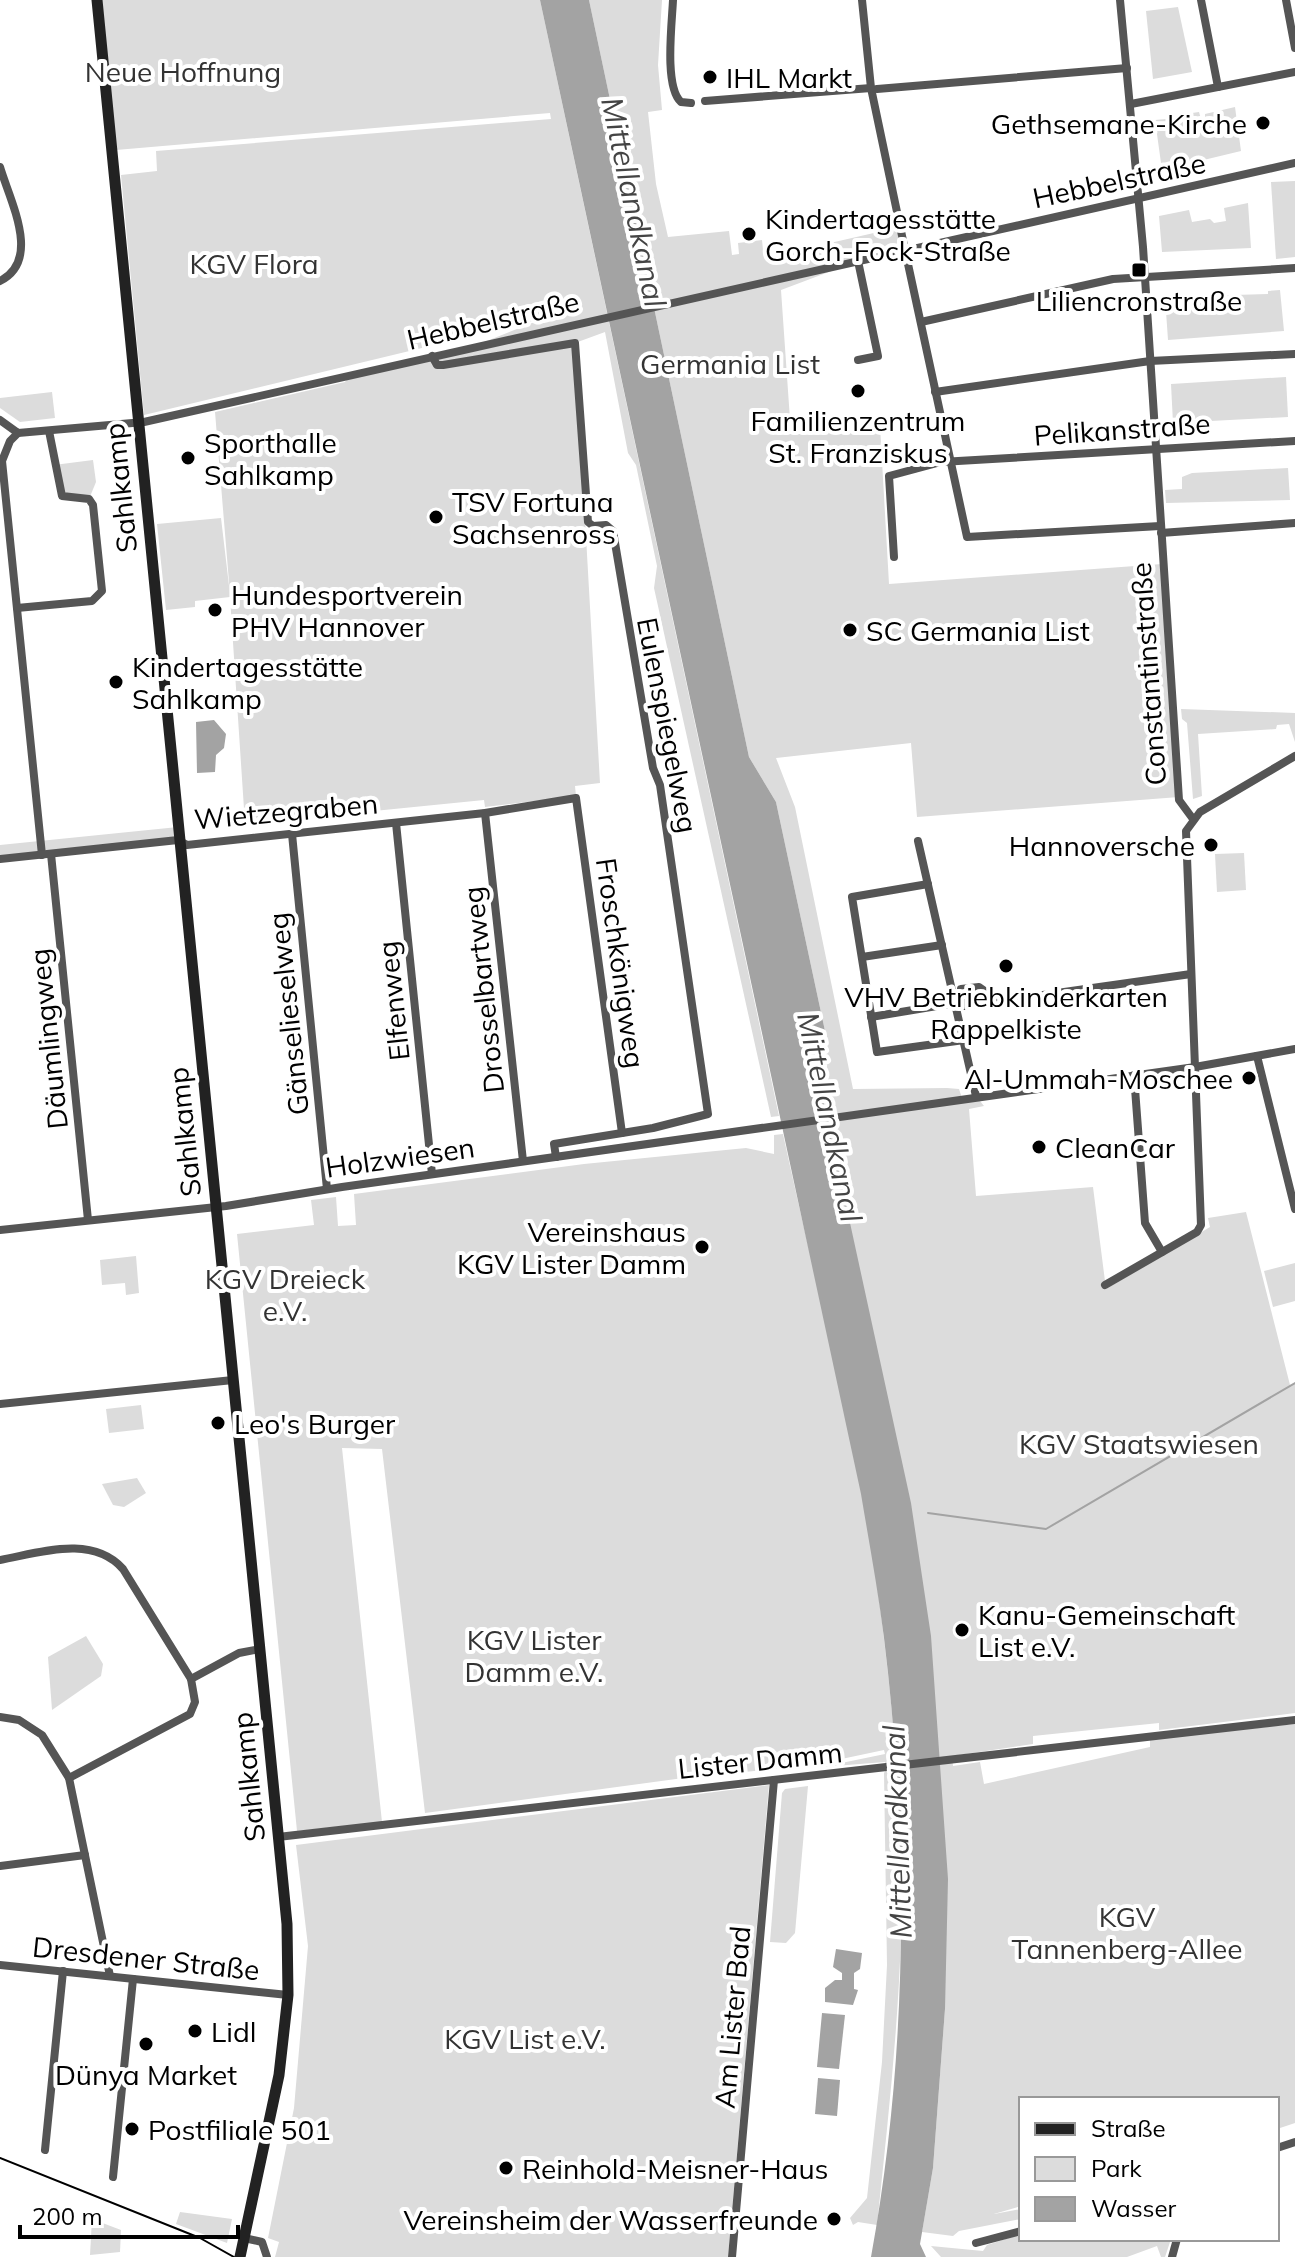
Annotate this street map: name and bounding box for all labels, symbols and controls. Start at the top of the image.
park label: Neue Hoffnung [85,54,281,89]
place label: IHL Markt [726,60,852,95]
marker: IHL Markt [701,68,719,86]
water label: Mittellandkanal [593,94,675,311]
place label: Gethsemane-Kirche [991,106,1247,141]
marker: Gethsemane-Kirche [1254,114,1272,132]
street label: Hebbelstraße [1030,145,1208,215]
place label: Kindertagesstätte Gorch-Fock-Straße [765,201,1011,268]
marker: Kindertagesstätte Gorch-Fock-Straße [740,225,758,243]
park label: KGV Flora [189,246,319,281]
marker: Liliencronstraße [1130,261,1148,279]
street label: Hebbelstraße [404,283,582,357]
place label: Liliencronstraße [1036,283,1242,318]
park label: Germania List [640,346,820,381]
marker: Familienzentrum St. Franziskus [849,382,867,400]
place label: Familienzentrum St. Franziskus [751,403,965,470]
street label: Pelikanstraße [1032,405,1212,453]
street label: Sahlkamp [96,422,144,554]
place label: Sporthalle Sahlkamp [204,425,337,492]
marker: Sporthalle Sahlkamp [179,449,197,467]
place label: TSV Fortuna Sachsenross [452,484,616,551]
marker: TSV Fortuna Sachsenross [427,508,445,526]
street label: Constantinstraße [1123,561,1173,787]
place label: Hundesportverein PHV Hannover [231,577,463,644]
marker: Hundesportverein PHV Hannover [206,601,224,619]
place label: SC Germania List [866,613,1090,648]
street label: Eulenspiegelweg [630,614,706,836]
marker: SC Germania List [841,621,859,639]
place label: Kindertagesstätte Sahlkamp [132,649,363,716]
marker: Kindertagesstätte Sahlkamp [107,673,125,691]
street label: Wietzegraben [193,786,379,836]
place label: Hannoversche [1009,828,1195,863]
marker: Hannoversche [1202,836,1220,854]
street label: Froschkönigweg [589,856,653,1070]
street label: Drosselbartweg [455,885,511,1095]
street label: Gänselieselweg [260,911,316,1117]
street label: Elfenweg [369,940,417,1062]
street label: Däumlingweg [21,947,75,1131]
marker: VHV Betriebkinderkarten Rappelkiste [997,957,1015,975]
place label: VHV Betriebkinderkarten Rappelkiste [844,979,1168,1046]
water label: Mittellandkanal [789,1009,871,1226]
place label: Al-Ummah-Moschee [964,1061,1233,1096]
street label: Sahlkamp [160,1066,208,1198]
marker: Al-Ummah-Moschee [1240,1069,1258,1087]
street label: Holzwiesen [323,1129,477,1185]
place label: CleanCar [1055,1130,1176,1165]
marker: CleanCar [1030,1138,1048,1156]
place label: Vereinshaus KGV Lister Damm [457,1214,686,1281]
marker: Vereinshaus KGV Lister Damm [693,1238,711,1256]
park label: KGV Dreieck e.V. [205,1261,366,1328]
place label: Leo's Burger [234,1406,396,1441]
marker: Leo's Burger [209,1414,227,1432]
park label: KGV Staatswiesen [1019,1426,1259,1461]
place label: Kanu-Gemeinschaft List e.V. [978,1597,1235,1664]
marker: Kanu-Gemeinschaft List e.V. [953,1621,971,1639]
park label: KGV Lister Damm e.V. [465,1622,603,1689]
street label: Sahlkamp [224,1711,272,1843]
water label: Mittellandkanal [874,1724,920,1939]
street label: Lister Damm [676,1734,844,1786]
park label: KGV Tannenberg-Allee [1012,1899,1242,1966]
street label: Am Lister Bad [707,1924,757,2110]
street label: Dresdener Straße [31,1929,261,1987]
place label: Lidl [211,2014,256,2049]
park label: KGV List e.V. [444,2021,606,2056]
marker: Lidl [186,2022,204,2040]
marker: Dünya Market [137,2035,155,2053]
place label: Dünya Market [55,2057,237,2092]
legend [1019,2097,1279,2241]
place label: Postfiliale 501 [148,2112,331,2147]
text: Straße [1091,2113,1166,2143]
marker: Postfiliale 501 [123,2120,141,2138]
place label: Reinhold-Meisner-Haus [522,2151,828,2186]
text: Park [1091,2153,1142,2183]
marker: Reinhold-Meisner-Haus [497,2159,515,2177]
scale bar [20,2189,238,2239]
text: Wasser [1091,2193,1177,2223]
text: 200 m [32,2201,103,2231]
place label: Vereinsheim der Wasserfreunde [403,2202,818,2237]
marker: Vereinsheim der Wasserfreunde [825,2210,843,2228]

